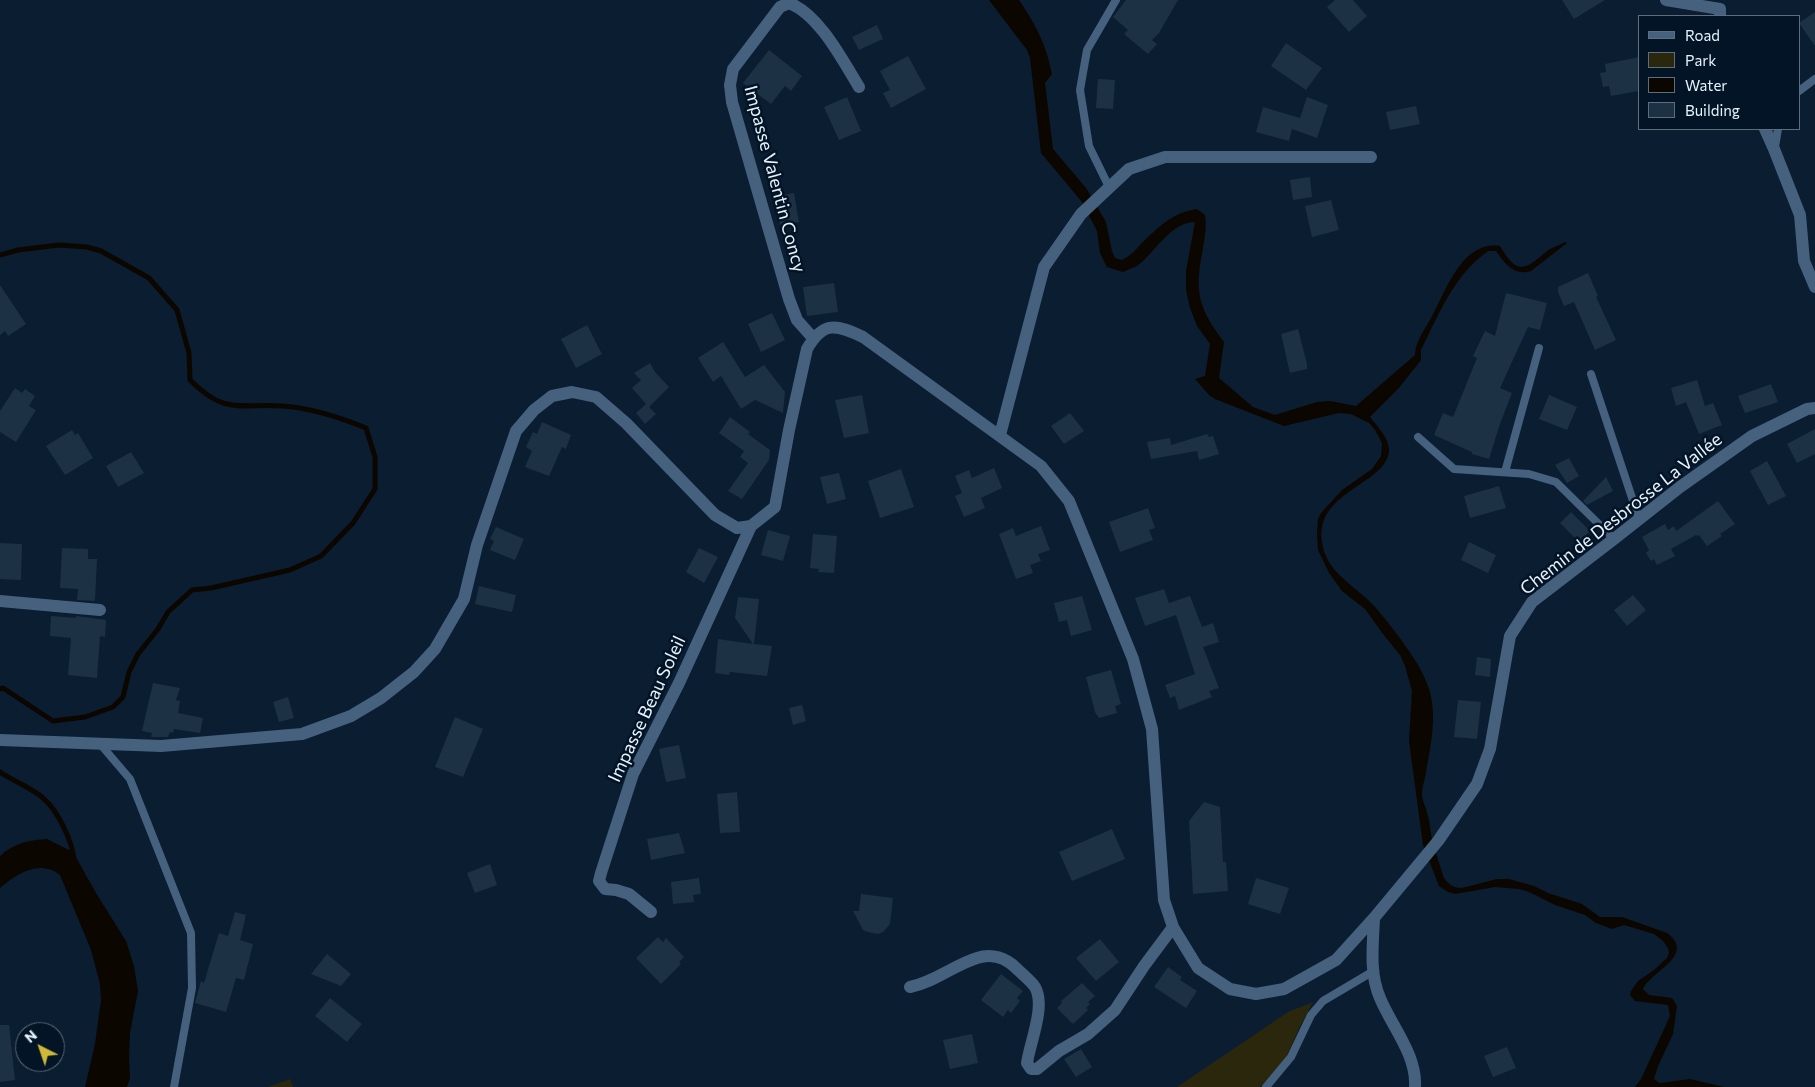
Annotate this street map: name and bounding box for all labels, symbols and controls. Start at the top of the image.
legend [1638,15,1800,130]
text: Road [1685,26,1720,44]
text: Park [1685,51,1716,69]
text: Water [1685,76,1727,94]
street label: Impasse Valentin Concy [740,83,810,275]
text: Building [1685,101,1740,119]
street label: Chemin de Desbrosse La Vallée [1516,429,1726,599]
street label: Impasse Beau Soleil [604,633,690,785]
north arrow [15,1022,65,1072]
text: N [21,1026,40,1046]

